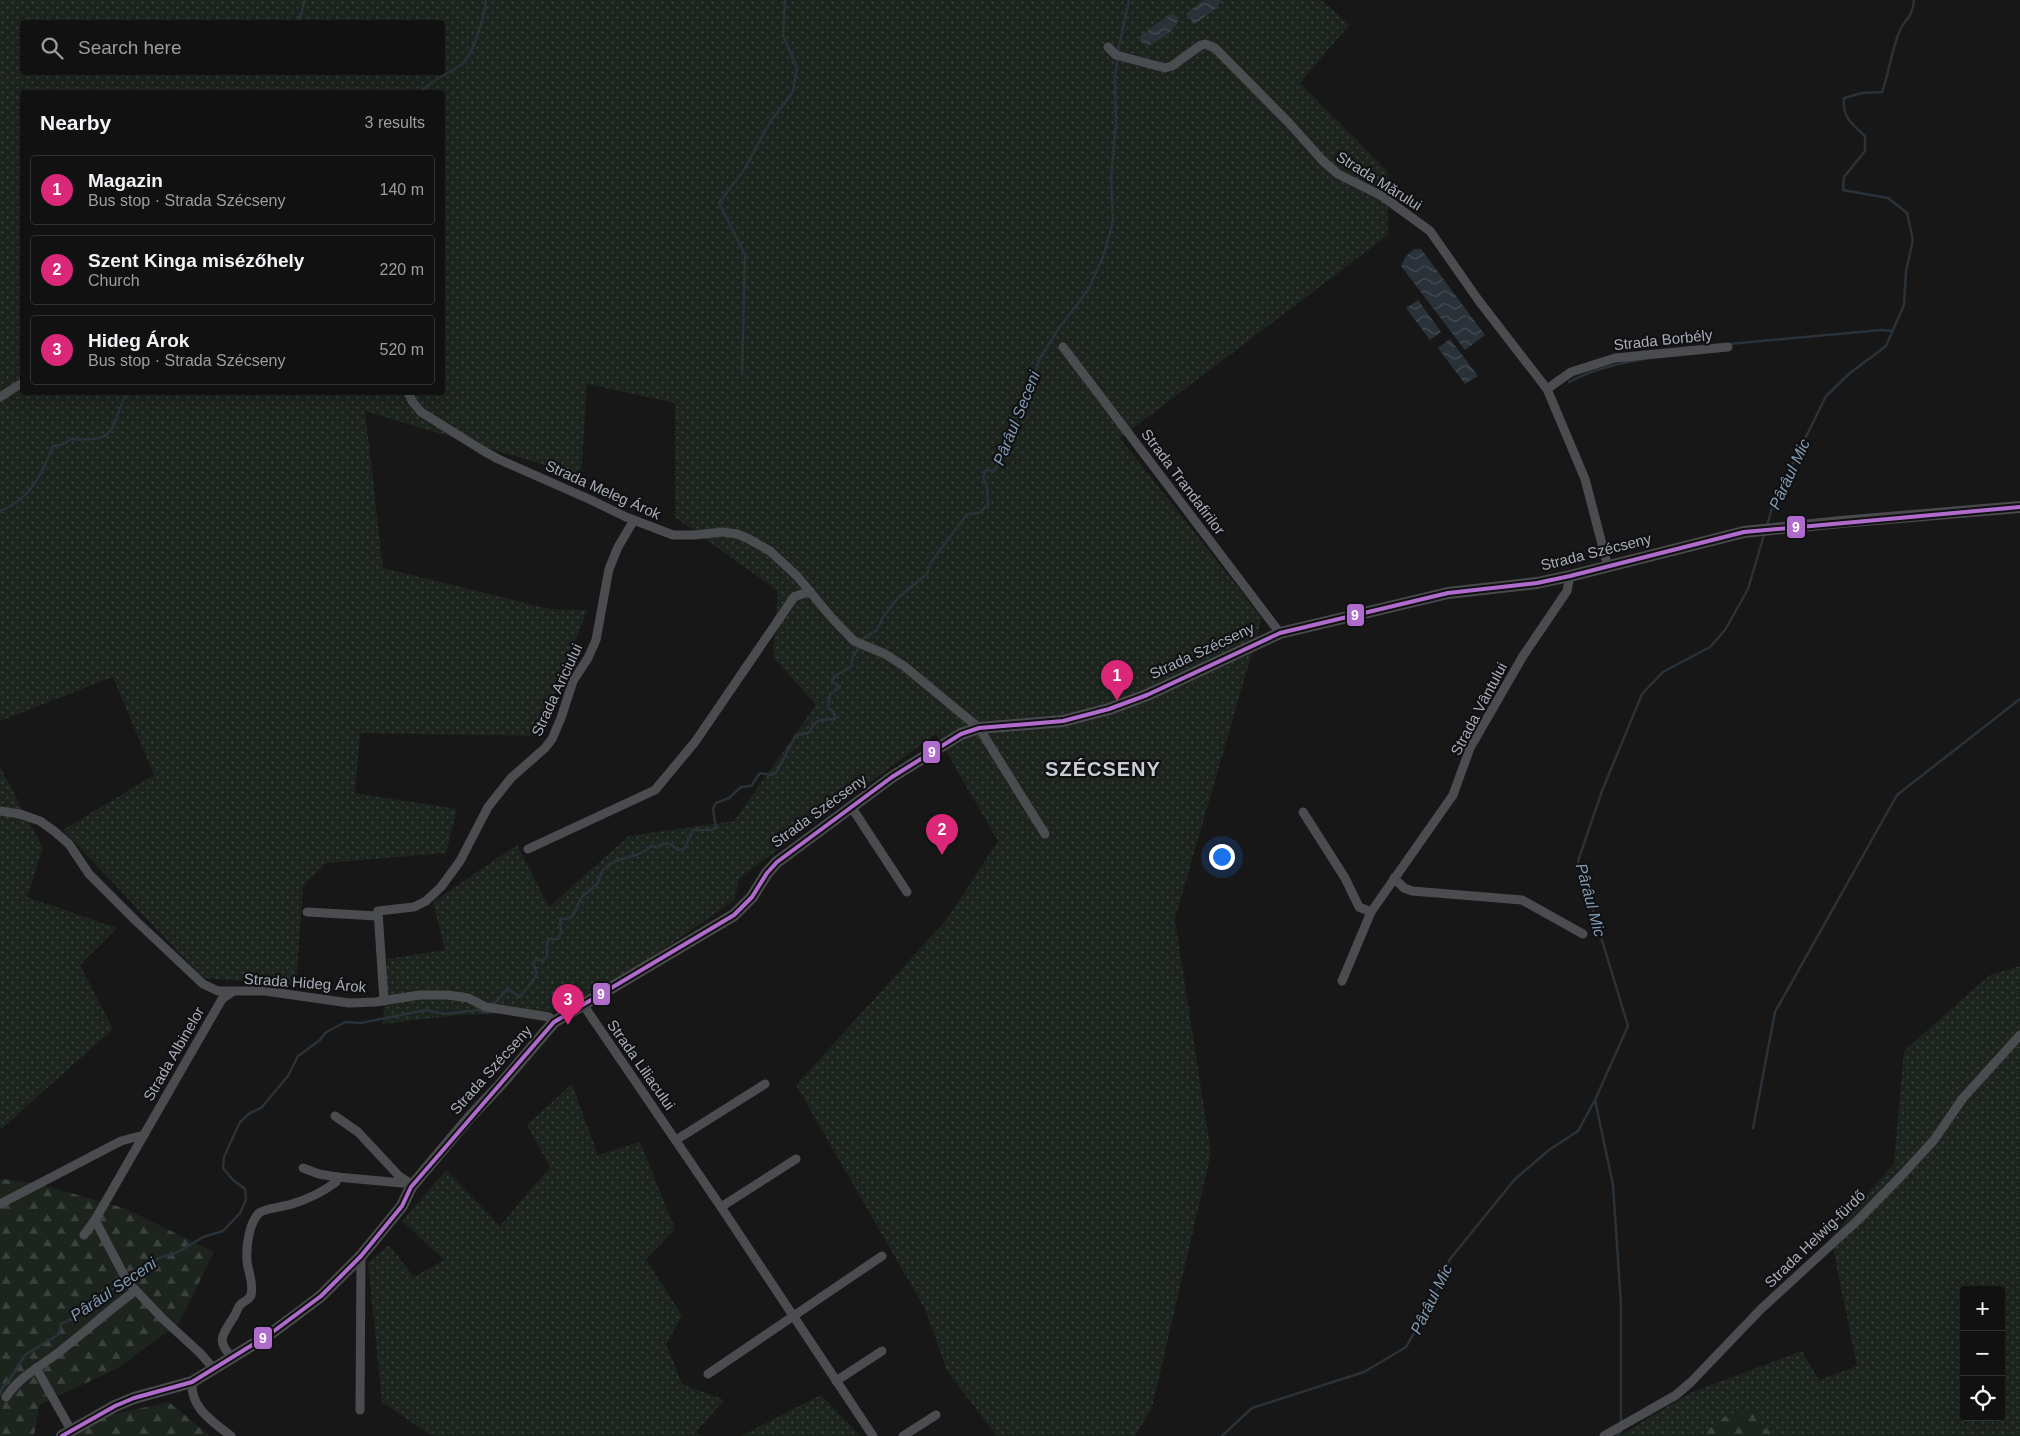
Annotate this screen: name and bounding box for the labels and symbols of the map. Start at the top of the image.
street label: Strada Mărului [1333,148,1425,214]
street label: Strada Borbély [1613,326,1714,353]
water label: Pârâul Seceni [990,368,1043,468]
street label: Strada Trandafirilor [1138,426,1229,538]
water label: Pârâul Mic [1766,436,1813,512]
street label: Strada Meleg Árok [543,457,664,523]
line badge: 9 [1786,515,1806,539]
text: 9 [1792,519,1800,535]
street label: Strada Szécseny [1539,529,1653,573]
line badge: 9 [1346,603,1365,627]
text: 9 [1351,607,1359,623]
street label: Strada Szécseny [1147,619,1257,682]
street label: Strada Ariciului [528,641,585,739]
street label: Strada Vântului [1447,659,1510,758]
pin: 1 [1101,660,1133,701]
line badge: 9 [922,740,941,764]
text: 9 [928,744,936,760]
district label: SZÉCSENY [1045,758,1161,780]
street label: Strada Szécseny [768,770,870,851]
pin: 2 [926,814,958,855]
your location [1209,844,1235,870]
water label: Pârâul Mic [1573,861,1609,939]
street label: Strada Hideg Árok [243,970,367,995]
line badge: 9 [592,982,611,1006]
pin: 3 [552,984,584,1025]
text: 9 [597,986,605,1002]
street label: Strada Albinelor [140,1004,207,1104]
street label: Strada Liliacului [604,1016,679,1113]
street label: Strada Szécseny [446,1021,535,1117]
street label: Strada Helwig-fürdő [1761,1186,1868,1291]
water label: Pârâul Seceni [67,1254,160,1324]
water label: Pârâul Mic [1407,1262,1456,1337]
line badge: 9 [253,1326,273,1350]
text: 9 [259,1330,267,1346]

